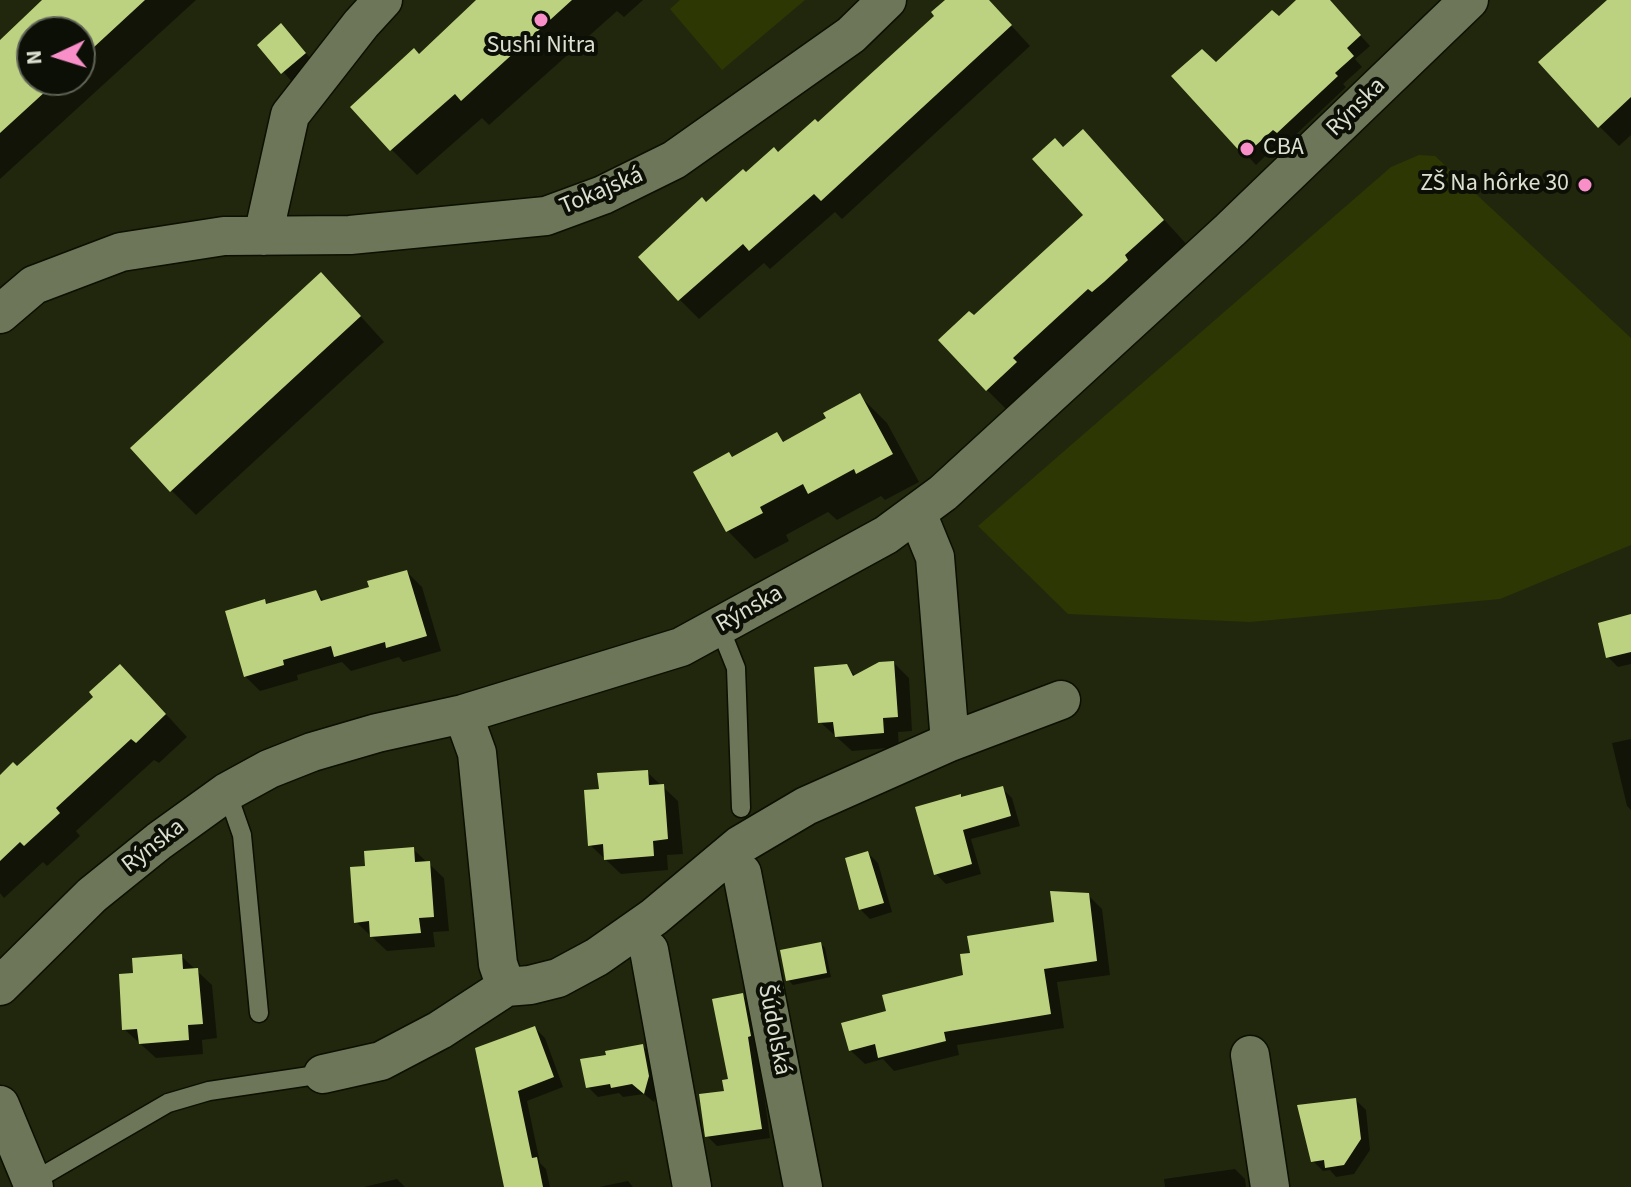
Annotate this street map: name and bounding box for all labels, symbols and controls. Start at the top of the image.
marker: Sushi Nitra [532,11,550,29]
north arrow [16,16,96,96]
place label: Sushi Nitra [486,33,596,61]
text: N [18,49,51,66]
street label: Rýnska [1321,72,1393,144]
place label: CBA [1263,135,1304,163]
marker: CBA [1238,140,1256,158]
street label: Tokajská [556,162,648,222]
place label: ZŠ Na hôrke 30 [1420,171,1569,199]
marker: ZŠ Na hôrke 30 [1576,176,1594,194]
street label: Rýnska [712,580,788,640]
street label: Rýnska [117,814,191,880]
street label: Šúdolská [750,982,796,1078]

